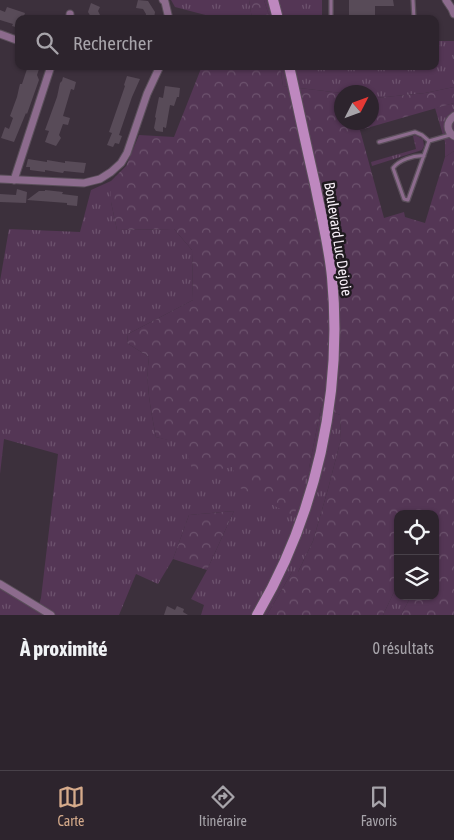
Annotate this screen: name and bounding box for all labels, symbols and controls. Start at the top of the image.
search box [15,15,439,70]
icon: search [33,29,61,57]
text: Rechercher [73,32,152,54]
north arrow [334,85,379,130]
street label: Boulevard Luc Dejoie [321,181,356,297]
map controls [394,510,439,600]
button: locate [394,510,439,555]
button: layers [394,555,439,600]
text: À proximité [20,636,108,660]
text: 0 résultats [372,639,434,657]
tab: Carte [57,783,85,829]
tab: Itinéraire [199,783,247,829]
tab: Favoris [361,783,397,829]

